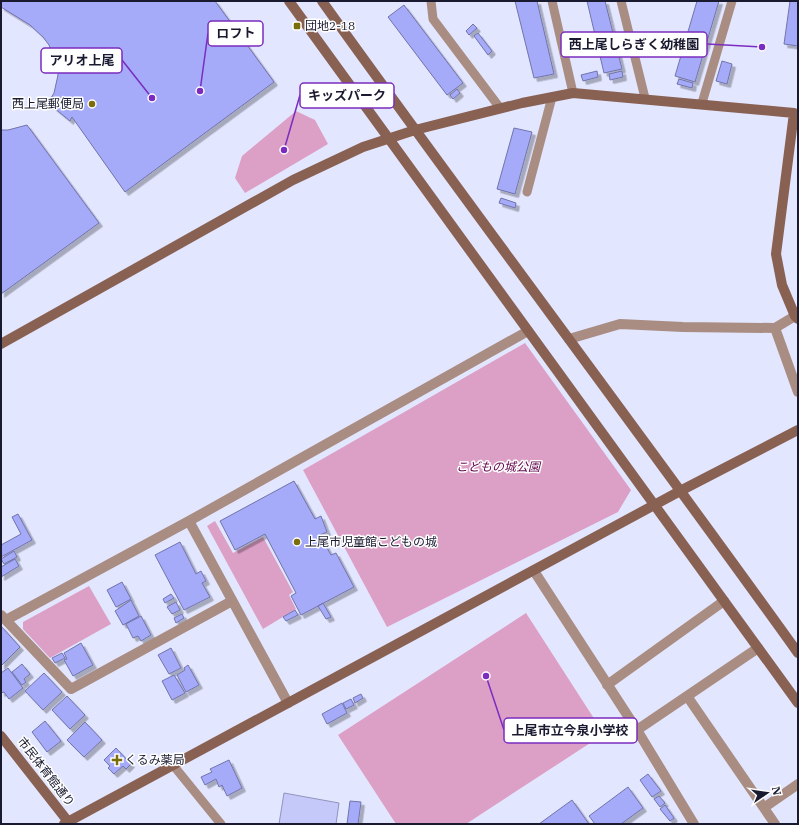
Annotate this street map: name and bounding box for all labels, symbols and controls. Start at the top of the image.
place label: 団地2-18 [305,18,355,33]
callout: ロフト [208,21,263,46]
marker: 団地2-18 [292,21,302,31]
text: ロフト [216,25,256,42]
callout: 西上尾しらぎく幼稚園 [561,32,707,57]
text: 西上尾しらぎく幼稚園 [569,36,699,53]
callout: アリオ上尾 [41,48,122,73]
text: アリオ上尾 [49,52,115,69]
callout: キッズパーク [300,83,394,108]
text: キッズパーク [308,87,386,104]
place label: 西上尾郵便局 [12,96,84,111]
marker: 西上尾郵便局 [87,99,97,109]
park label: こどもの城公園 [456,459,542,474]
place label: 上尾市児童館こどもの城 [305,534,437,549]
marker: 上尾市児童館こどもの城 [292,537,302,547]
callout: 上尾市立今泉小学校 [504,718,637,743]
text: 上尾市立今泉小学校 [511,722,629,739]
street label: 市民体育館通り [15,734,78,809]
place label: くるみ薬局 [125,752,185,767]
marker: くるみ薬局 [112,755,122,765]
north arrow [747,773,787,813]
text: N [769,785,785,797]

